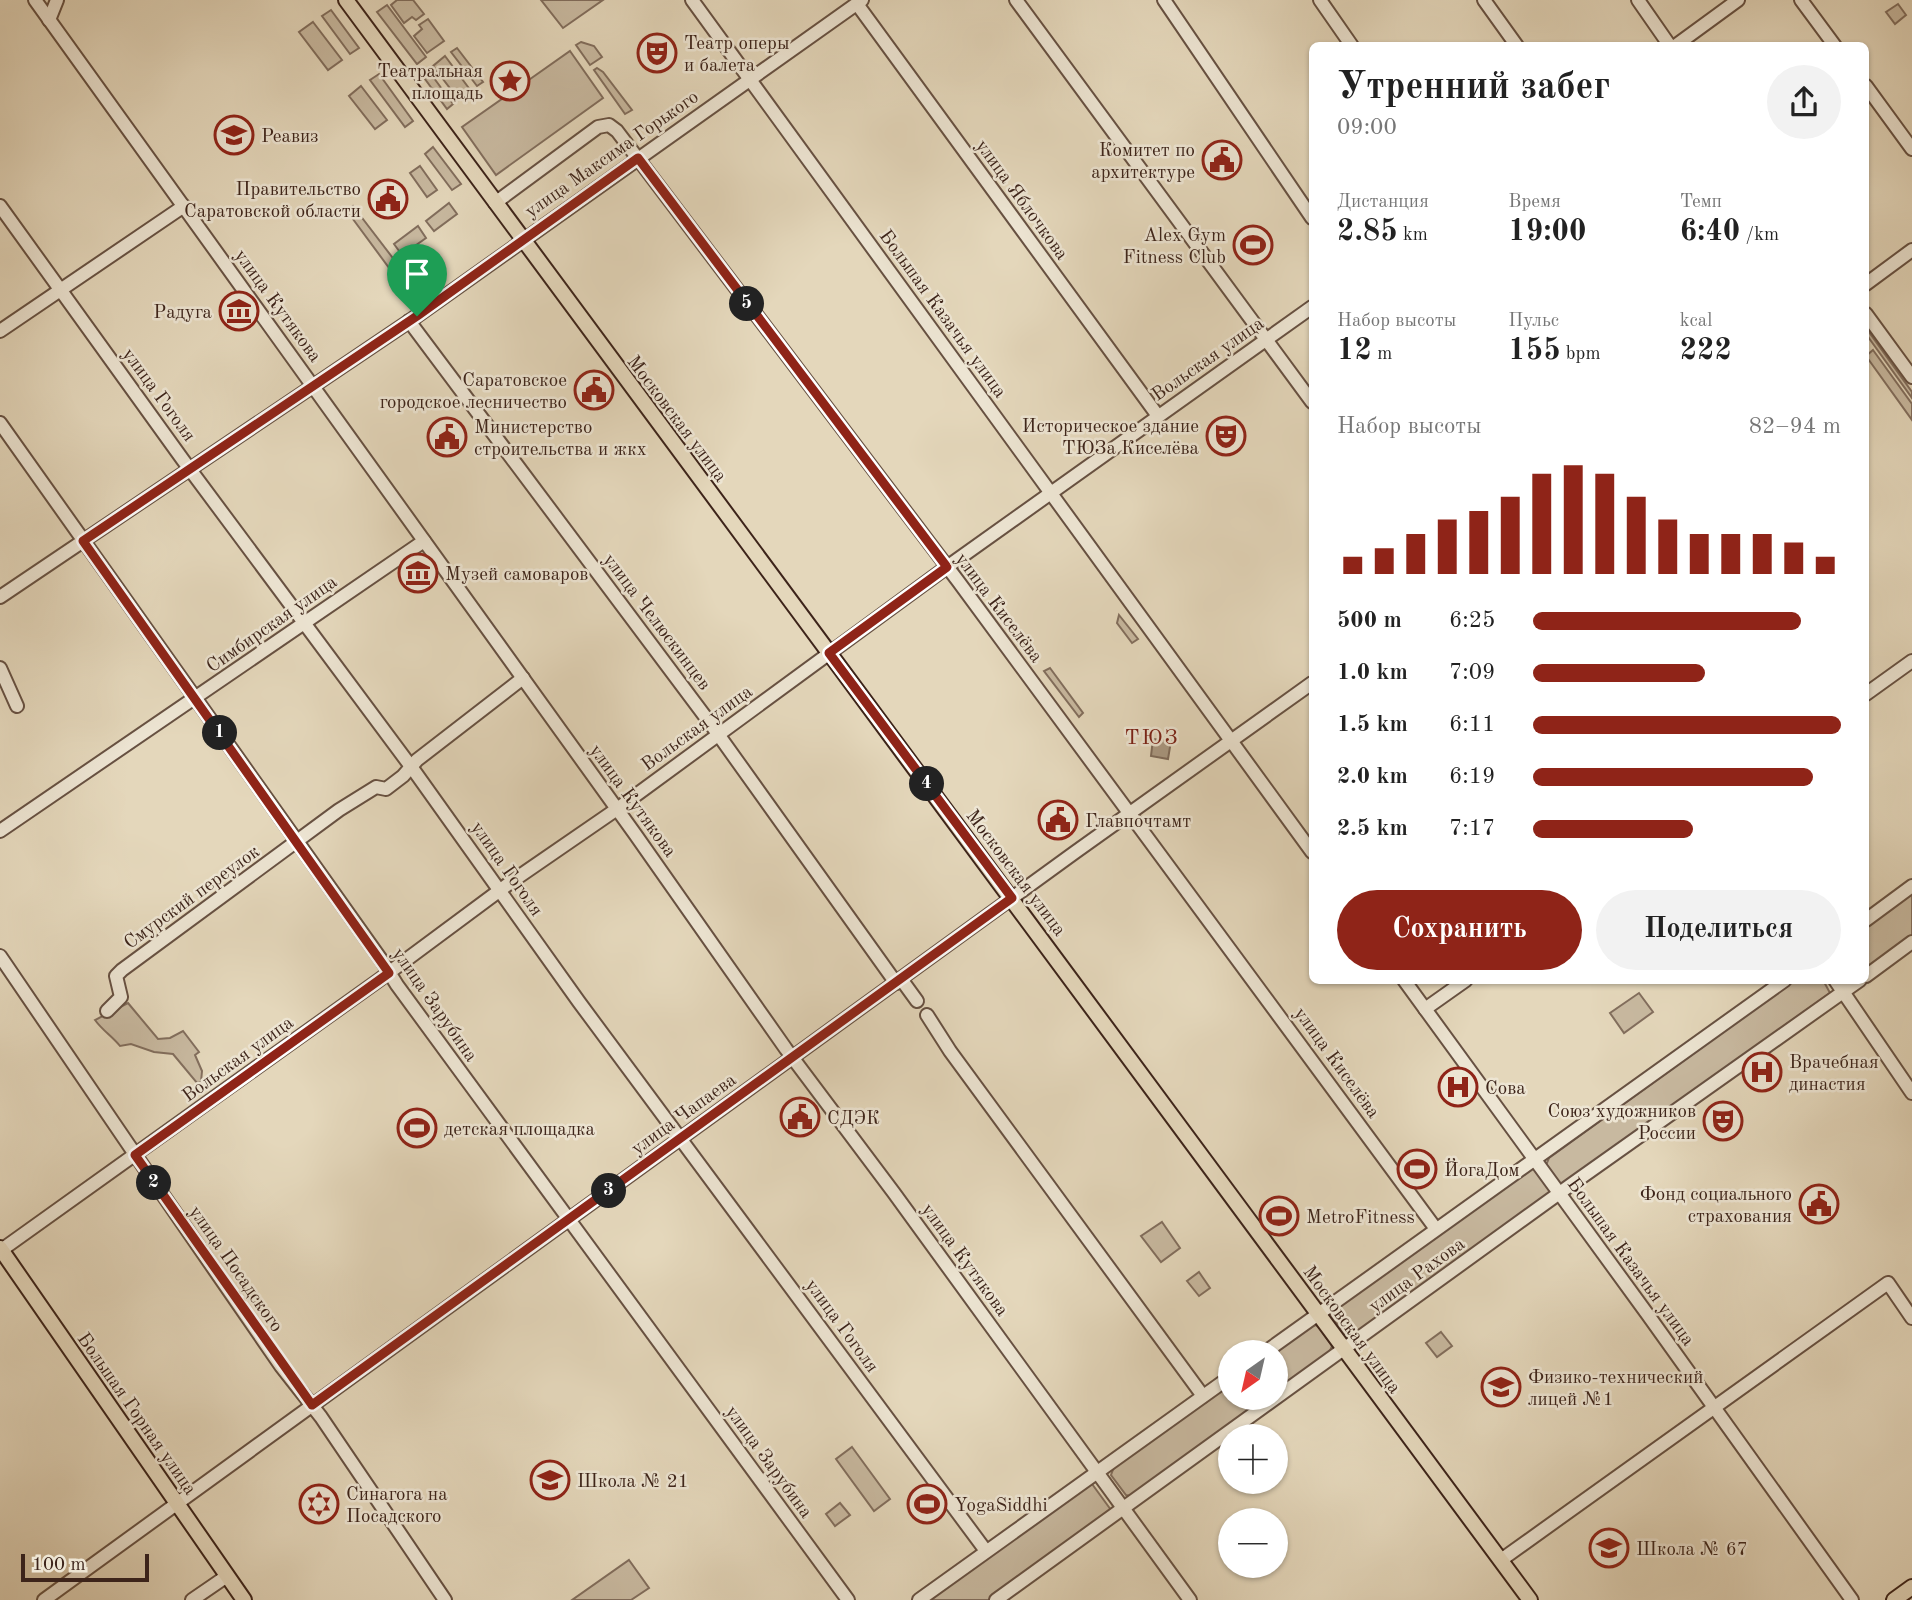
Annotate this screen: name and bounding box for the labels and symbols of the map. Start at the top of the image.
theatre icon: Театр оперы и балета [636,32,678,74]
place label: Театр оперы и балета [684,35,790,76]
place icon: Театральная площадь [489,60,531,102]
place label: Театральная площадь [377,63,483,104]
street label: улица Максима Горького [522,88,703,222]
school or university icon: Реавиз [213,114,255,156]
place label: Реавиз [261,128,319,147]
street label: улица Яблочкова [971,137,1071,265]
public building icon: Комитет по архитектуре [1201,139,1243,181]
place label: Комитет по архитектуре [1091,142,1195,183]
public building icon: Правительство Саратовской области [367,178,409,220]
place label: Правительство Саратовской области [184,181,361,222]
sports icon: Alex Gym Fitness Club [1232,224,1274,266]
street label: Большая Казачья улица [875,227,1010,402]
place label: Alex Gym Fitness Club [1123,227,1226,268]
pin [387,244,447,316]
street label: улица Кутякова [230,247,324,367]
pin: 5 [730,286,764,322]
museum icon: Радуга [218,290,260,332]
place label: Радуга [153,304,213,323]
street label: Вольская улица [1149,314,1268,406]
street label: улица Гоголя [118,345,198,446]
street label: Московская улица [622,353,730,487]
public building icon: Саратовское городское лесничество [573,369,615,411]
place label: Саратовское городское лесничество [380,372,567,413]
theatre icon: Историческое здание ТЮЗа Киселёва [1205,415,1247,457]
public building icon: Министерство строительства и жкх [426,416,468,458]
place label: Историческое здание ТЮЗа Киселёва [1022,418,1200,459]
place label: Министерство строительства и жкх [474,419,647,460]
street label: улица Киселёва [951,550,1046,667]
street label: улица Челюскинцев [599,551,713,694]
museum icon: Музей самоваров [397,552,439,594]
place label: Музей самоваров [445,566,588,585]
street label: Симбирская улица [204,573,342,677]
street label: Вольская улица [638,682,757,775]
pin: 1 [202,716,238,750]
district label: ТЮЗ [1124,728,1180,749]
street label: улица Кутякова [585,742,679,862]
pin: 4 [909,766,944,802]
public building icon: Главпочтамт [1037,799,1079,841]
street label: Московская улица [961,807,1069,941]
place label: Главпочтамт [1085,813,1191,832]
street label: улица Гоголя [466,819,545,920]
street label: Смурский переулок [121,842,264,953]
street label: улица Зарубина [388,945,481,1066]
street label: улица Киселёва [1290,1005,1383,1123]
street label: Вольская улица [179,1013,298,1106]
hospital icon: Врачебная династия [1741,1051,1783,1093]
place label: Врачебная династия [1789,1054,1879,1095]
hospital icon: Сова [1437,1066,1479,1108]
street label: улица Чапаева [629,1070,741,1159]
place label: Сова [1485,1080,1526,1099]
public building icon: СДЭК [779,1096,821,1138]
theatre icon: Союз художников России [1702,1100,1744,1142]
place label: Союз художников России [1547,1103,1696,1144]
sports icon: детская площадка [396,1107,438,1149]
place label: СДЭК [827,1110,880,1129]
place label: детская площадка [444,1121,596,1140]
sports icon: ЙогаДом [1396,1148,1438,1190]
place label: ЙогаДом [1444,1158,1520,1181]
pin: 2 [136,1166,172,1200]
pin: 3 [592,1174,626,1208]
street label: Большая Казачья улица [1563,1175,1698,1350]
public building icon: Фонд социального страхования [1798,1183,1840,1225]
place label: Фонд социального страхования [1640,1186,1792,1227]
sports icon: MetroFitness [1258,1195,1300,1237]
street label: улица Кутякова [917,1201,1011,1321]
street label: улица Посадского [184,1203,286,1336]
place label: MetroFitness [1306,1209,1415,1228]
street label: улица Рахова [1366,1235,1469,1317]
street label: Московская улица [1298,1263,1404,1398]
street label: улица Гоголя [801,1276,881,1377]
street label: Большая Горная улица [73,1330,200,1500]
north arrow [1218,1340,1288,1410]
school or university icon: Физико-технический лицей №1 [1480,1366,1522,1408]
place label: Физико-технический лицей №1 [1528,1369,1703,1410]
street label: улица Зарубина [721,1403,815,1523]
school or university icon: Школа № 21 [529,1459,571,1501]
place label: Школа № 21 [577,1473,689,1492]
synagogue icon: Синагога на Посадского [298,1483,340,1525]
sports icon: YogaSiddhi [906,1483,948,1525]
place label: Синагога на Посадского [346,1486,448,1527]
place label: YogaSiddhi [954,1497,1048,1516]
school or university icon: Школа № 67 [1588,1527,1630,1569]
place label: Школа № 67 [1636,1541,1748,1560]
scale bar [21,1551,149,1583]

